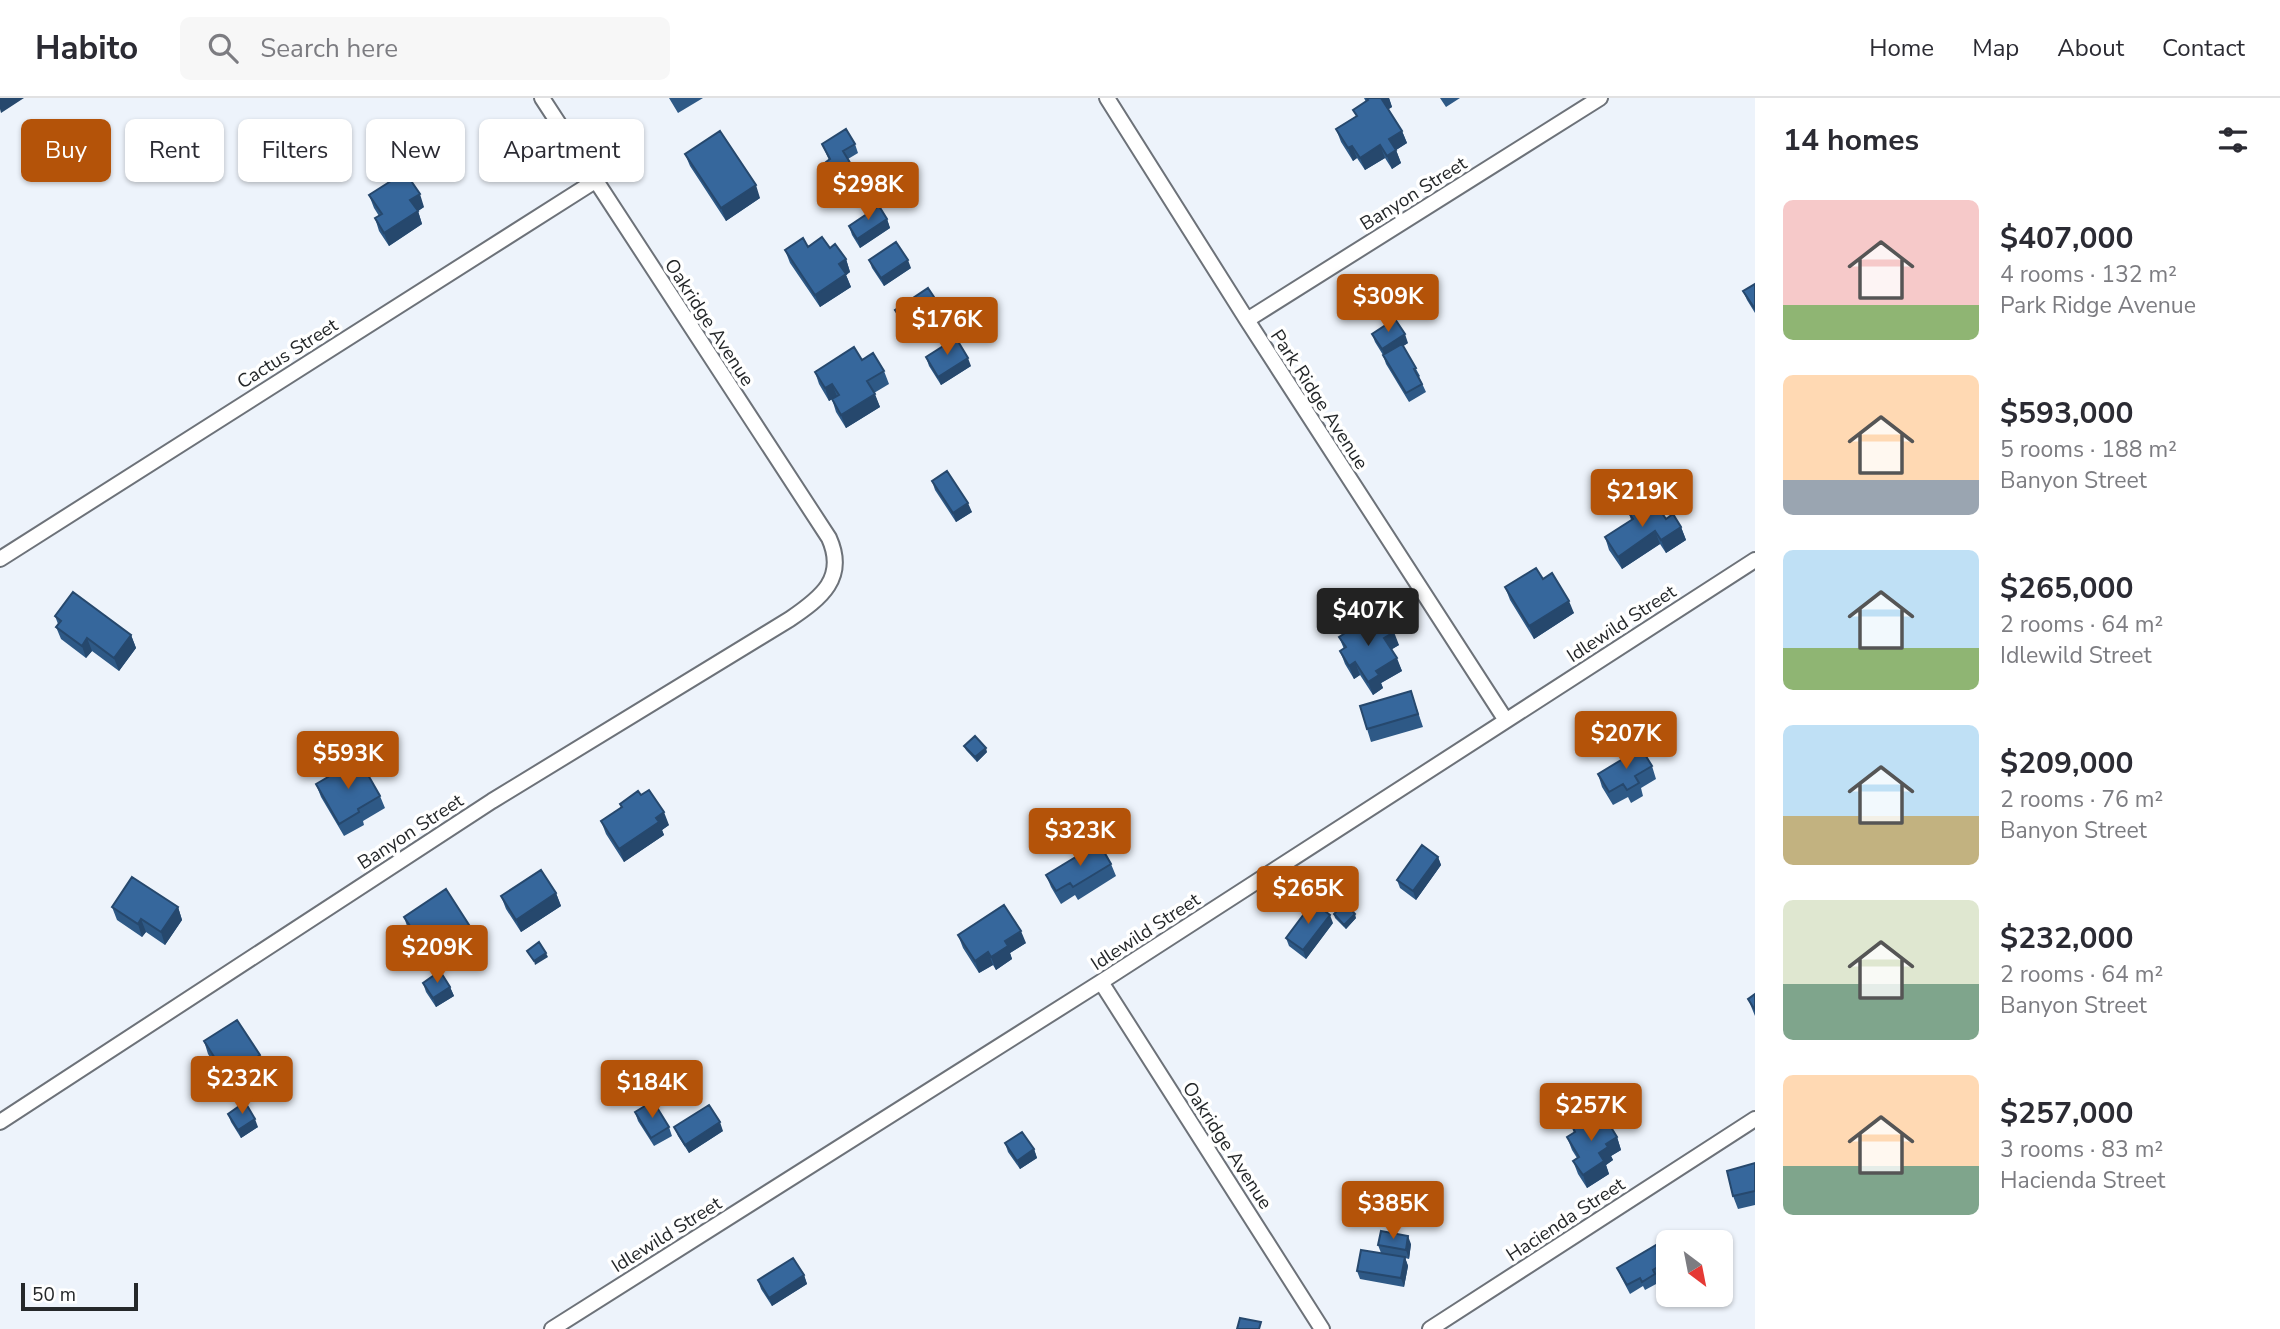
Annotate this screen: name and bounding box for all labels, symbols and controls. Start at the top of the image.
search box [180,17,670,80]
text: Habito [35,26,138,71]
icon: search [204,29,242,67]
text: Search here [260,31,398,66]
text: Home [1869,32,1934,64]
text: Map [1972,32,2019,64]
text: About [2057,32,2124,64]
text: Contact [2162,32,2245,64]
chip: Buy [21,119,111,182]
chip: Rent [125,119,224,182]
chip: Filters [238,119,352,182]
chip: New [366,119,465,182]
chip: Apartment [479,119,644,182]
text: 14 homes [1783,120,1919,161]
icon: filters [2214,121,2252,159]
street label: Banyon Street [1355,150,1472,237]
pin: $298K [819,162,917,222]
text: $298K [833,169,903,200]
text: $407,000 [2000,218,2133,259]
icon: home [1839,228,1923,312]
street label: Oakridge Avenue [658,254,760,391]
text: 4 rooms · 132 m² [2000,259,2177,290]
pin: $309K [1339,274,1437,334]
text: $309K [1353,281,1423,312]
text: Park Ridge Avenue [2000,290,2196,321]
pin: $176K [898,298,996,357]
text: $176K [912,304,982,335]
street label: Cactus Street [232,312,343,395]
street label: Park Ridge Avenue [1264,325,1374,474]
text: $593,000 [2000,393,2133,434]
icon: home [1839,403,1923,487]
text: 5 rooms · 188 m² [2000,434,2177,465]
text: Banyon Street [2000,465,2147,496]
pin: $219K [1593,470,1691,529]
text: $219K [1607,476,1677,507]
text: $265,000 [2000,568,2133,609]
icon: home [1839,578,1923,662]
street label: Idlewild Street [1562,579,1681,669]
pin: $407K [1319,588,1417,648]
text: $407K [1333,595,1403,626]
text: 2 rooms · 64 m² [2000,609,2163,640]
text: Idlewild Street [2000,640,2152,671]
pin: $207K [1577,712,1675,771]
text: $207K [1591,718,1661,749]
pin: $593K [299,732,397,791]
text: $593K [313,738,383,769]
text: $209,000 [2000,743,2133,784]
icon: home [1839,753,1923,837]
text: 2 rooms · 76 m² [2000,784,2163,815]
street label: Banyon Street [353,788,469,876]
pin: $323K [1031,808,1129,868]
text: $323K [1045,815,1115,846]
text: Banyon Street [2000,815,2147,846]
pin: $265K [1259,866,1357,926]
text: $265K [1273,873,1343,904]
street label: Idlewild Street [1086,887,1205,977]
text: $232,000 [2000,918,2133,959]
pin: $209K [388,926,486,985]
icon: home [1839,928,1923,1012]
text: $209K [402,932,472,963]
text: 2 rooms · 64 m² [2000,959,2163,990]
text: Banyon Street [2000,990,2147,1021]
pin: $232K [193,1056,291,1116]
pin: $184K [603,1060,701,1120]
text: $232K [207,1063,277,1094]
text: $184K [617,1067,687,1098]
street label: Oakridge Avenue [1176,1077,1278,1214]
pin: $257K [1542,1084,1640,1143]
text: $257K [1556,1090,1626,1121]
text: $257,000 [2000,1093,2133,1134]
icon: home [1839,1103,1923,1187]
text: 3 rooms · 83 m² [2000,1134,2163,1165]
text: Hacienda Street [2000,1165,2165,1196]
street label: Hacienda Street [1501,1172,1630,1268]
pin: $385K [1344,1182,1442,1241]
text: $385K [1358,1188,1428,1219]
street label: Idlewild Street [607,1190,727,1279]
north arrow [1656,1230,1732,1307]
map controls [1656,1230,1733,1307]
scale bar [21,1280,138,1312]
text: 50 m [32,1282,76,1308]

